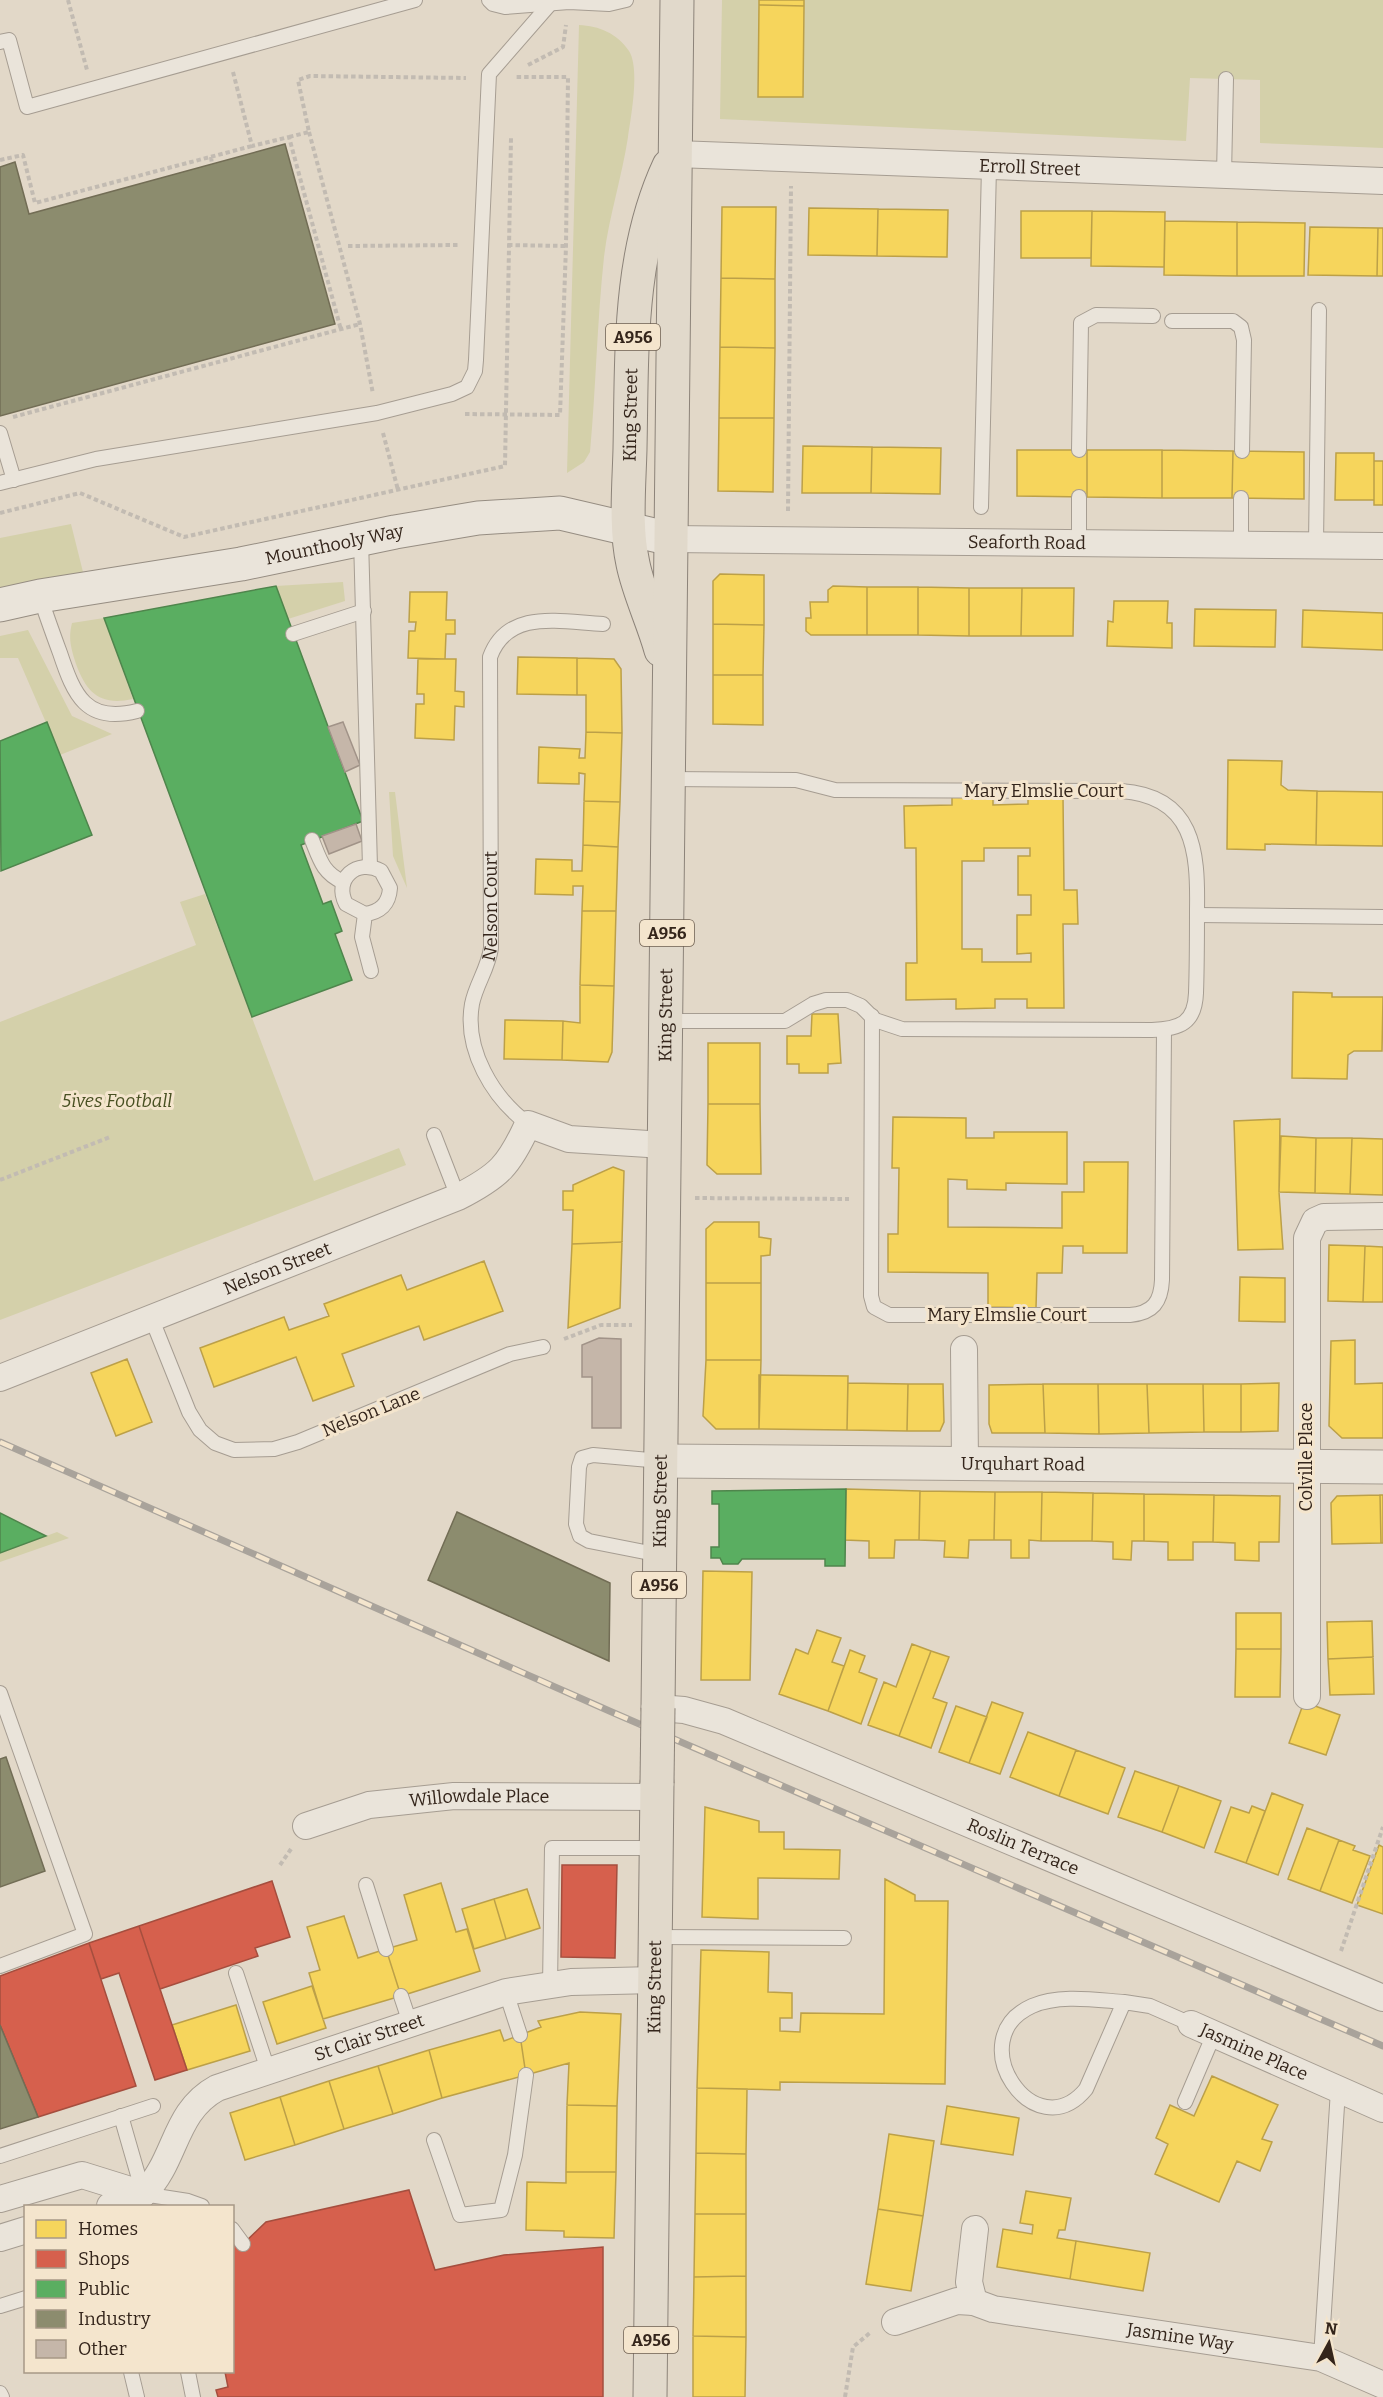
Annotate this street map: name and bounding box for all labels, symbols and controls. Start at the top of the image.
street label: Erroll Street [979,155,1081,180]
road number: A956 [606,324,660,350]
street label: King Street [619,367,642,462]
street label: Mounthooly Way [263,520,406,570]
street label: Seaforth Road [968,531,1087,554]
street label: Mary Elmslie Court [964,780,1125,802]
street label: Nelson Court [478,850,502,963]
road number: A956 [640,920,694,946]
street label: King Street [654,968,677,1062]
park label: 5ives Football [62,1090,172,1112]
street label: Nelson Street [220,1237,335,1300]
street label: Mary Elmslie Court [927,1304,1088,1326]
street label: Nelson Lane [319,1382,423,1442]
street label: Colville Place [1295,1403,1317,1511]
street label: Urquhart Road [961,1452,1085,1476]
street label: King Street [649,1454,672,1548]
road number: A956 [632,1572,686,1598]
street label: Willowdale Place [408,1785,549,1812]
street label: Roslin Terrace [964,1813,1082,1880]
street label: King Street [643,1940,666,2034]
street label: St Clair Street [311,2009,427,2066]
street label: Jasmine Place [1196,2018,1311,2085]
legend [24,2205,234,2373]
text: Homes [78,2218,138,2240]
text: Shops [78,2248,130,2270]
text: Public [78,2278,130,2300]
text: Industry [78,2308,151,2330]
north arrow [1299,2313,1359,2373]
street label: Jasmine Way [1125,2318,1235,2356]
text: N [1324,2318,1338,2339]
road number: A956 [624,2327,678,2353]
text: Other [78,2338,127,2360]

